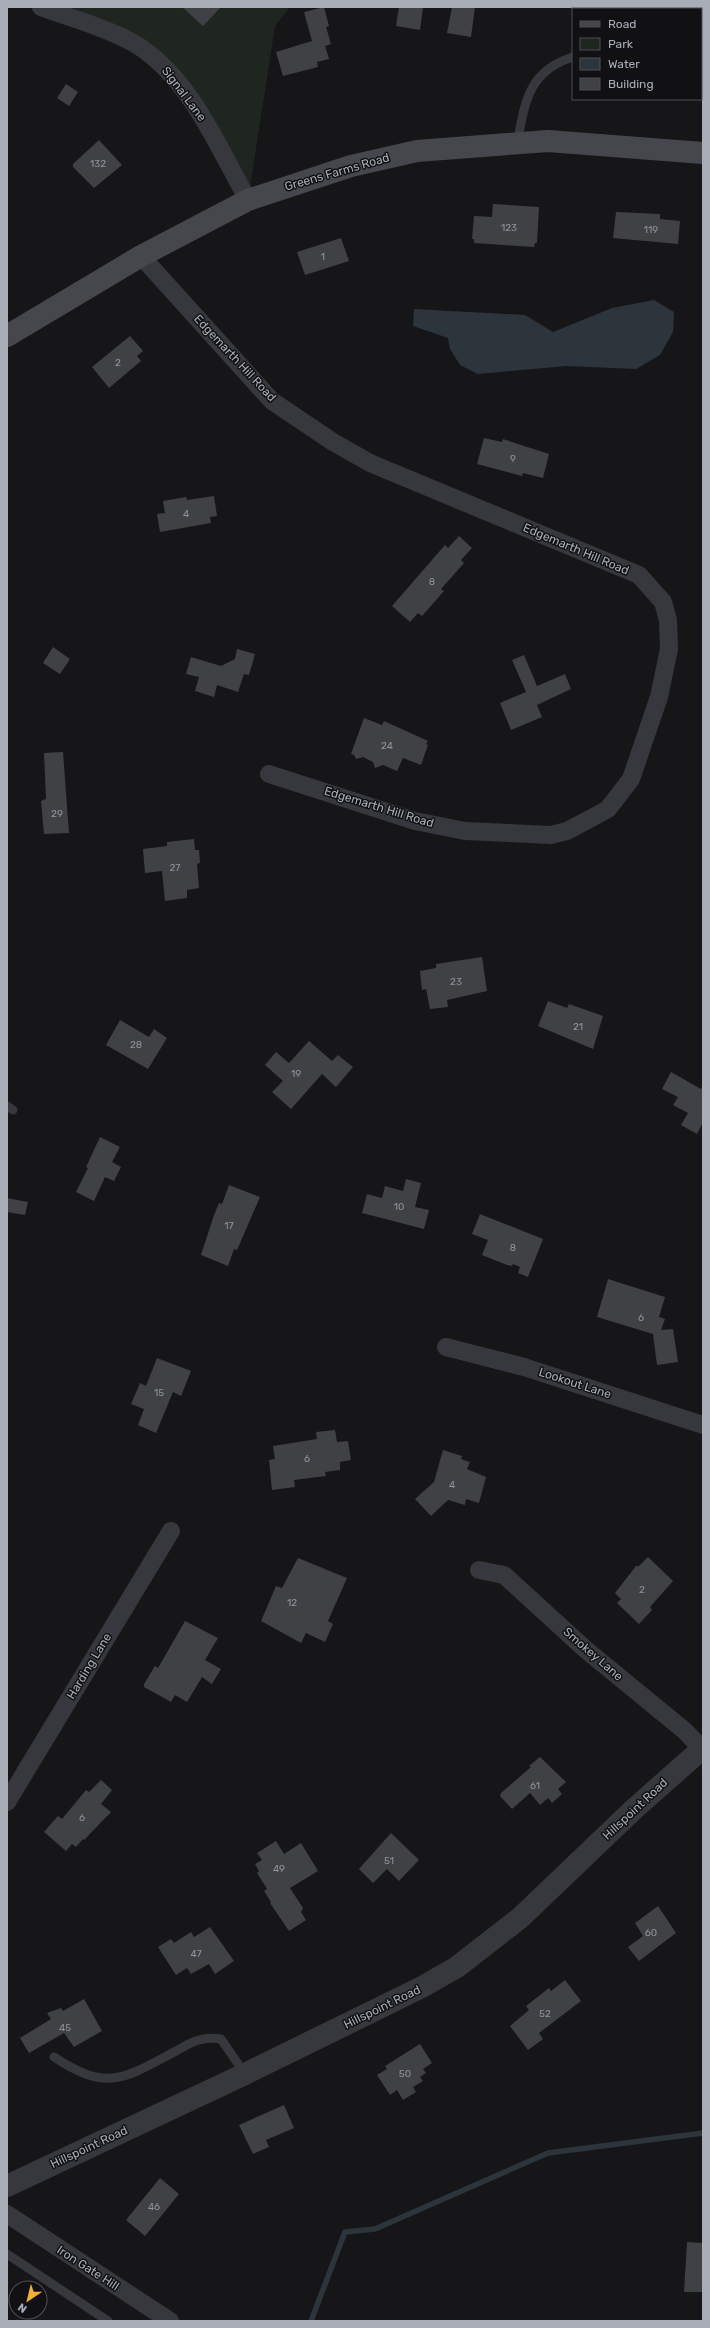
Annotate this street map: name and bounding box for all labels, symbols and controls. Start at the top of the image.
legend [572,8,702,100]
text: Road [608,17,636,31]
text: Park [608,37,634,51]
text: Water [608,57,640,71]
street label: Signal Lane [159,64,209,124]
text: Building [608,77,654,91]
street label: Greens Farms Road [283,150,391,194]
house number: 132 [90,158,106,170]
house number: 123 [501,222,517,234]
house number: 119 [644,224,658,236]
house number: 1 [321,251,325,263]
street label: Edgemarth Hill Road [191,312,279,404]
house number: 2 [115,357,121,369]
house number: 9 [510,453,516,465]
house number: 4 [183,508,189,520]
street label: Edgemarth Hill Road [521,520,631,578]
house number: 8 [429,576,435,588]
house number: 24 [381,740,393,752]
street label: Edgemarth Hill Road [323,784,435,830]
house number: 29 [51,808,63,820]
house number: 27 [170,862,181,874]
house number: 23 [450,976,462,988]
house number: 21 [573,1021,583,1033]
house number: 28 [130,1039,142,1051]
house number: 19 [291,1068,301,1080]
house number: 10 [394,1201,404,1213]
house number: 17 [224,1220,234,1232]
house number: 8 [510,1242,516,1254]
house number: 6 [638,1312,644,1324]
street label: Lookout Lane [537,1365,613,1401]
house number: 15 [154,1387,164,1399]
house number: 6 [304,1453,310,1465]
house number: 4 [449,1479,455,1491]
house number: 2 [639,1584,645,1596]
house number: 12 [287,1597,297,1609]
street label: Smokey Lane [560,1624,626,1684]
street label: Harding Lane [64,1630,114,1702]
street label: Hillspoint Road [600,1775,670,1843]
house number: 61 [530,1780,540,1792]
house number: 6 [79,1812,85,1824]
house number: 51 [384,1855,394,1867]
house number: 49 [273,1863,285,1875]
house number: 60 [645,1927,657,1939]
house number: 47 [190,1948,202,1960]
street label: Hillspoint Road [341,1982,423,2032]
house number: 52 [539,2008,551,2020]
house number: 45 [59,2022,71,2034]
house number: 50 [399,2068,411,2080]
street label: Hillspoint Road [48,2123,130,2171]
house number: 46 [148,2201,160,2213]
street label: Iron Gate Hill [54,2243,122,2293]
north arrow [8,2280,48,2320]
text: N [16,2300,30,2315]

